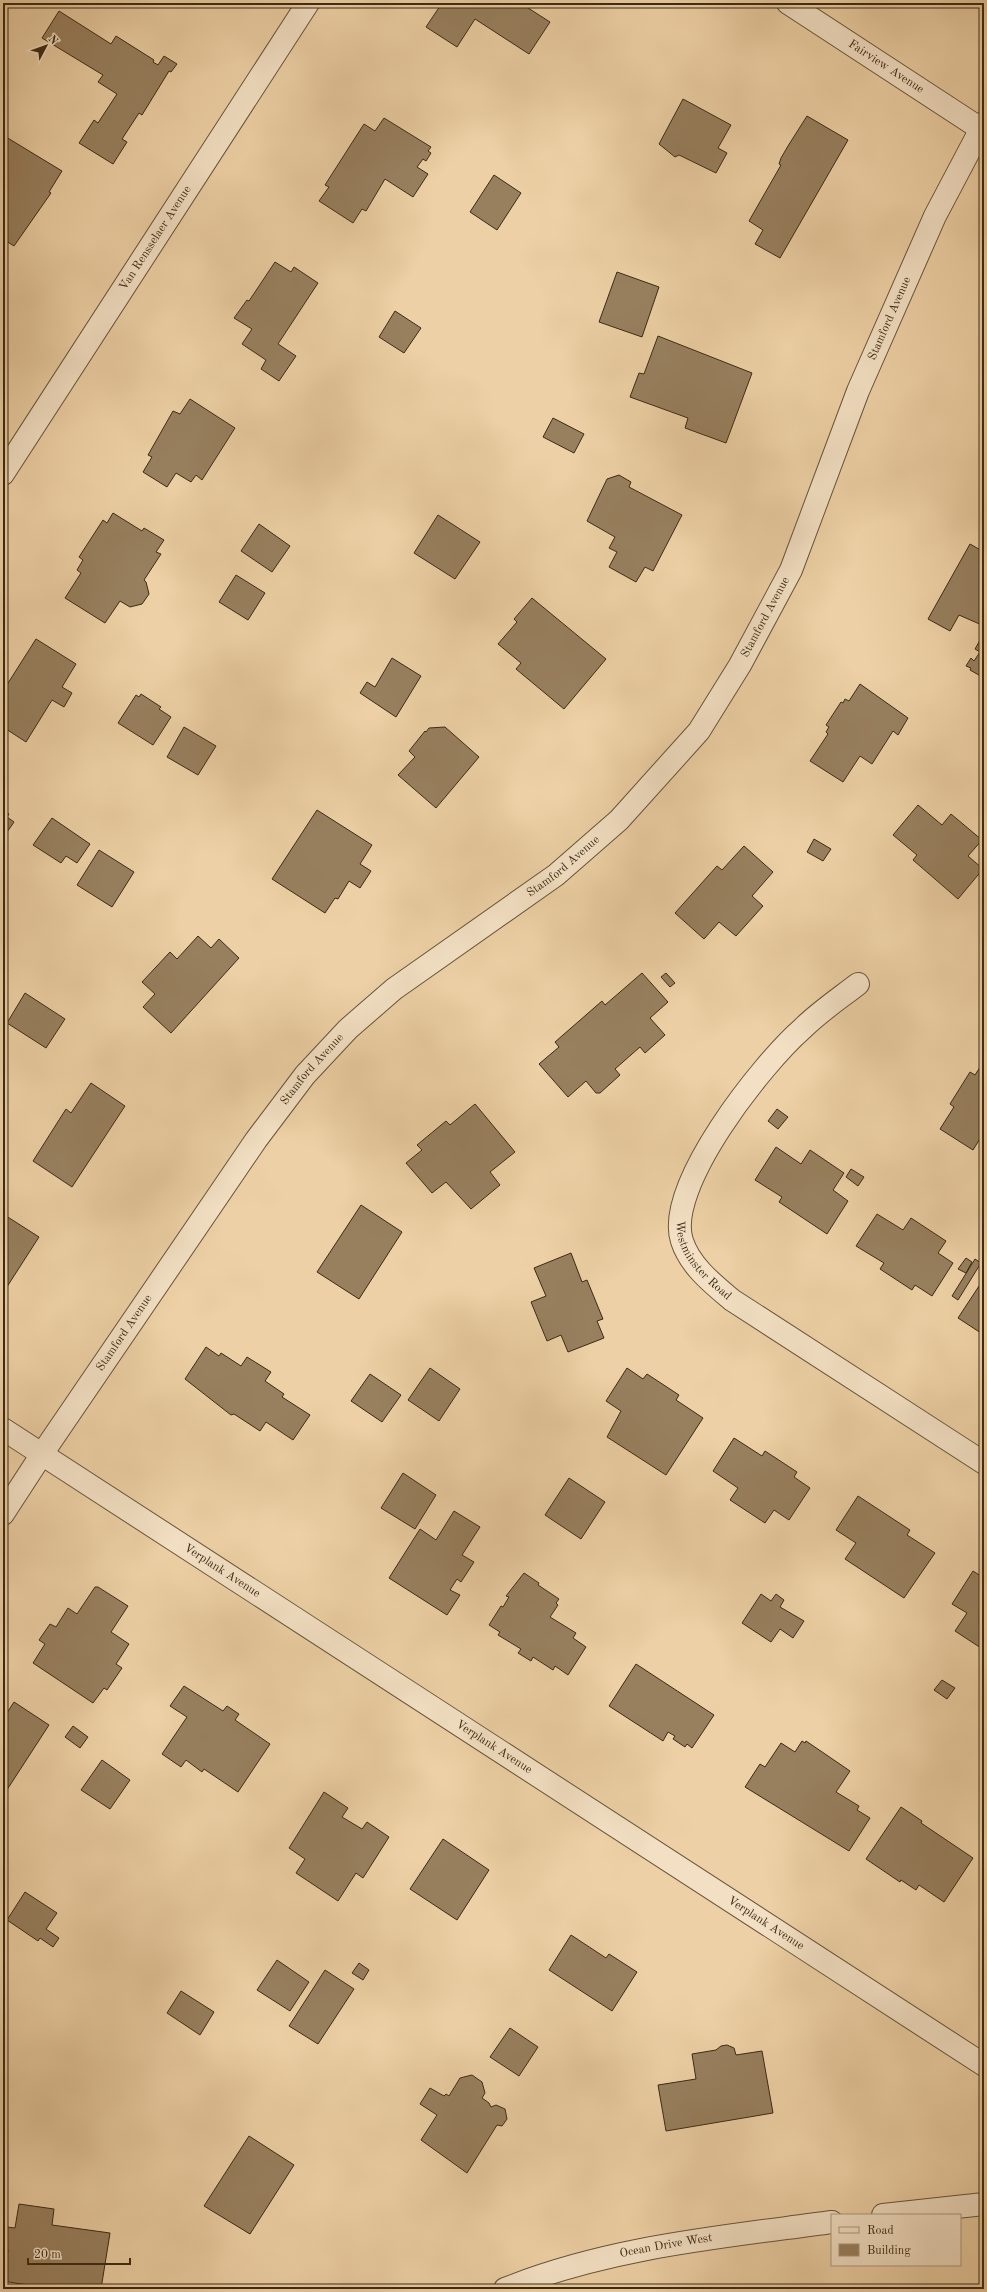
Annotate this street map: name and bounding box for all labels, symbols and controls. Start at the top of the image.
north arrow [26,26,66,66]
text: N [46,34,60,48]
street label: Fairview Avenue [846,38,926,96]
street label: Van Rensselaer Avenue [118,183,194,293]
street label: Stamford Avenue [866,275,914,362]
street label: Stamford Avenue [739,575,792,660]
street label: Stamford Avenue [525,833,602,899]
street label: Stamford Avenue [279,1031,347,1107]
street label: Westminster Road [674,1220,733,1303]
street label: Stamford Avenue [94,1292,155,1373]
street label: Verplank Avenue [182,1542,263,1600]
street label: Verplank Avenue [454,1718,535,1777]
street label: Verplank Avenue [725,1894,806,1953]
legend [831,2214,961,2266]
text: Road [867,2225,894,2237]
street label: Ocean Drive West [619,2232,713,2260]
scale bar [28,2240,130,2266]
text: Building [867,2245,911,2257]
text: 20 m [34,2249,61,2261]

